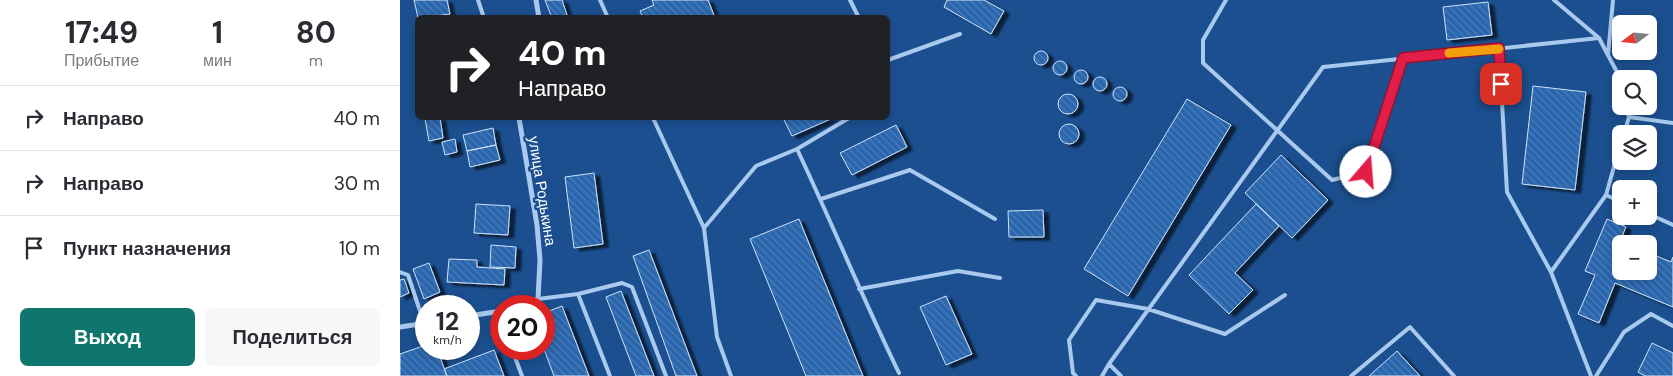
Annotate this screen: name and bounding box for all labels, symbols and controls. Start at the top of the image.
text: 17:49 [65,13,138,52]
text: 1 [212,13,223,52]
text: 80 [296,13,336,52]
north arrow [1612,15,1658,60]
map controls [1612,15,1657,280]
text: 40 m [518,30,607,76]
icon: right [435,35,500,100]
text: Прибытие [64,50,139,71]
text: мин [203,50,232,71]
text: m [309,50,323,71]
pin [1480,63,1522,105]
icon: arrive [1487,70,1515,98]
button: search [1612,70,1657,115]
text: Направо [518,74,606,103]
icon: right [20,104,48,132]
text: Направо [63,106,144,131]
text: 40 m [333,106,380,131]
button: layers [1612,125,1657,170]
street label: улица Родькина [523,135,561,248]
position arrow [1339,145,1391,197]
icon: right [20,169,48,197]
text: Направо [63,171,144,196]
text: 30 m [334,171,380,196]
button: + [1612,180,1657,225]
icon: arrive [20,234,48,262]
button: − [1612,235,1657,280]
text: Пункт назначения [63,236,231,261]
text: 10 m [339,236,380,261]
speed limit sign: 20 [490,295,555,360]
text: 12 [436,305,459,338]
button: Выход [20,308,195,366]
button: Поделиться [205,308,380,366]
text: km/h [433,332,462,348]

